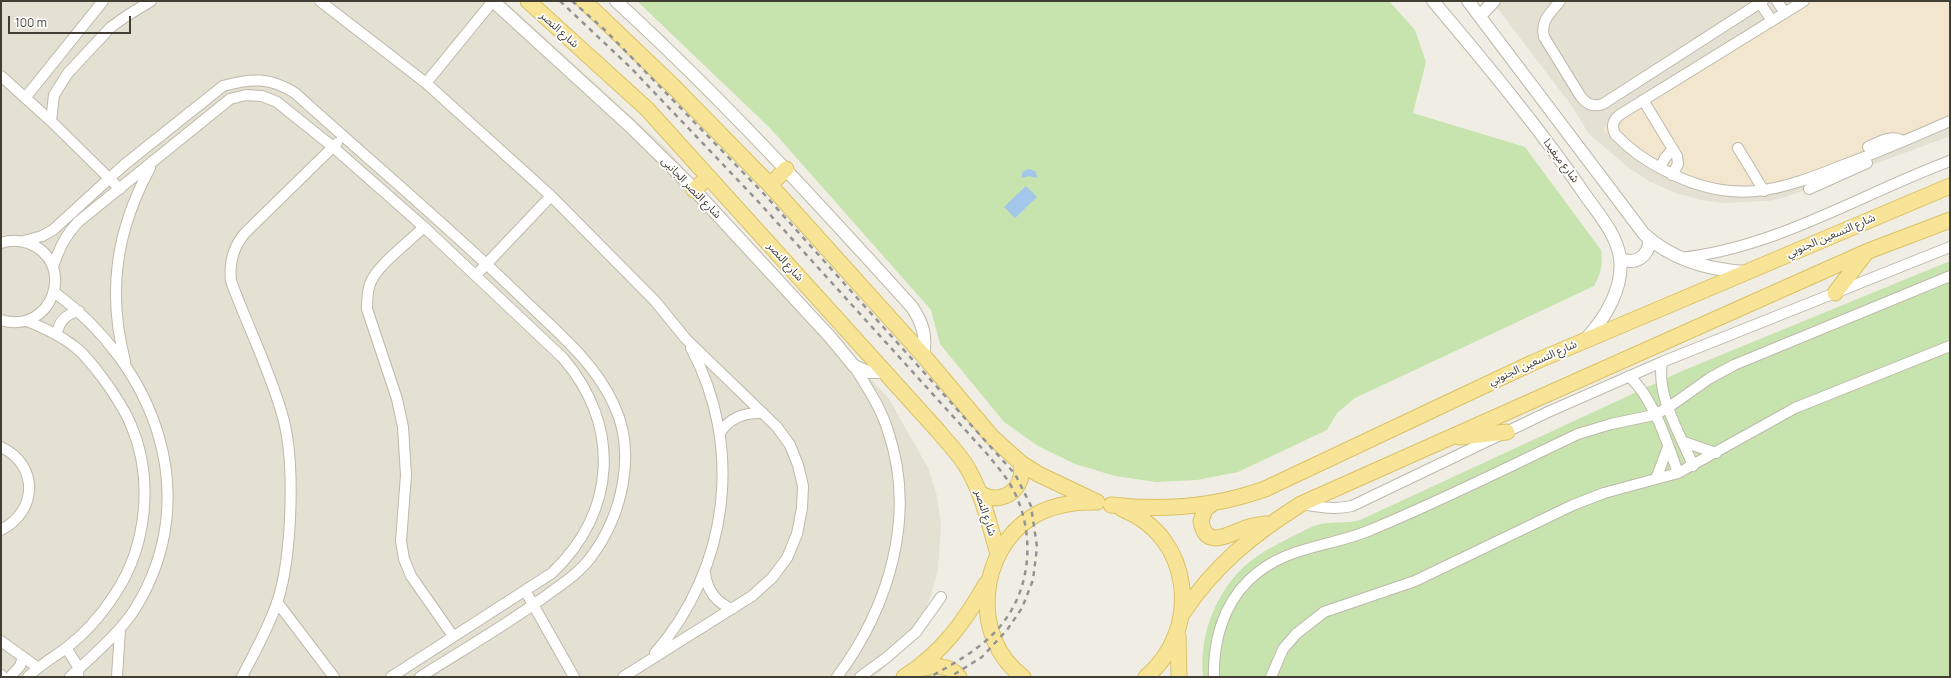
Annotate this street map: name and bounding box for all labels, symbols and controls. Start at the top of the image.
scale bar [10,8,133,34]
street label: شارع النصر [537,9,581,51]
text: 100 m [15,14,47,31]
street label: شارع ميفيدا [1540,136,1582,186]
street label: شارع النصر الجانبى [658,154,724,222]
street label: شارع التسعين الجنوبي [1785,211,1877,261]
street label: شارع النصر [764,240,806,284]
street label: شارع التسعين الجنوبي [1487,338,1579,388]
street label: شارع النصر [971,488,999,538]

